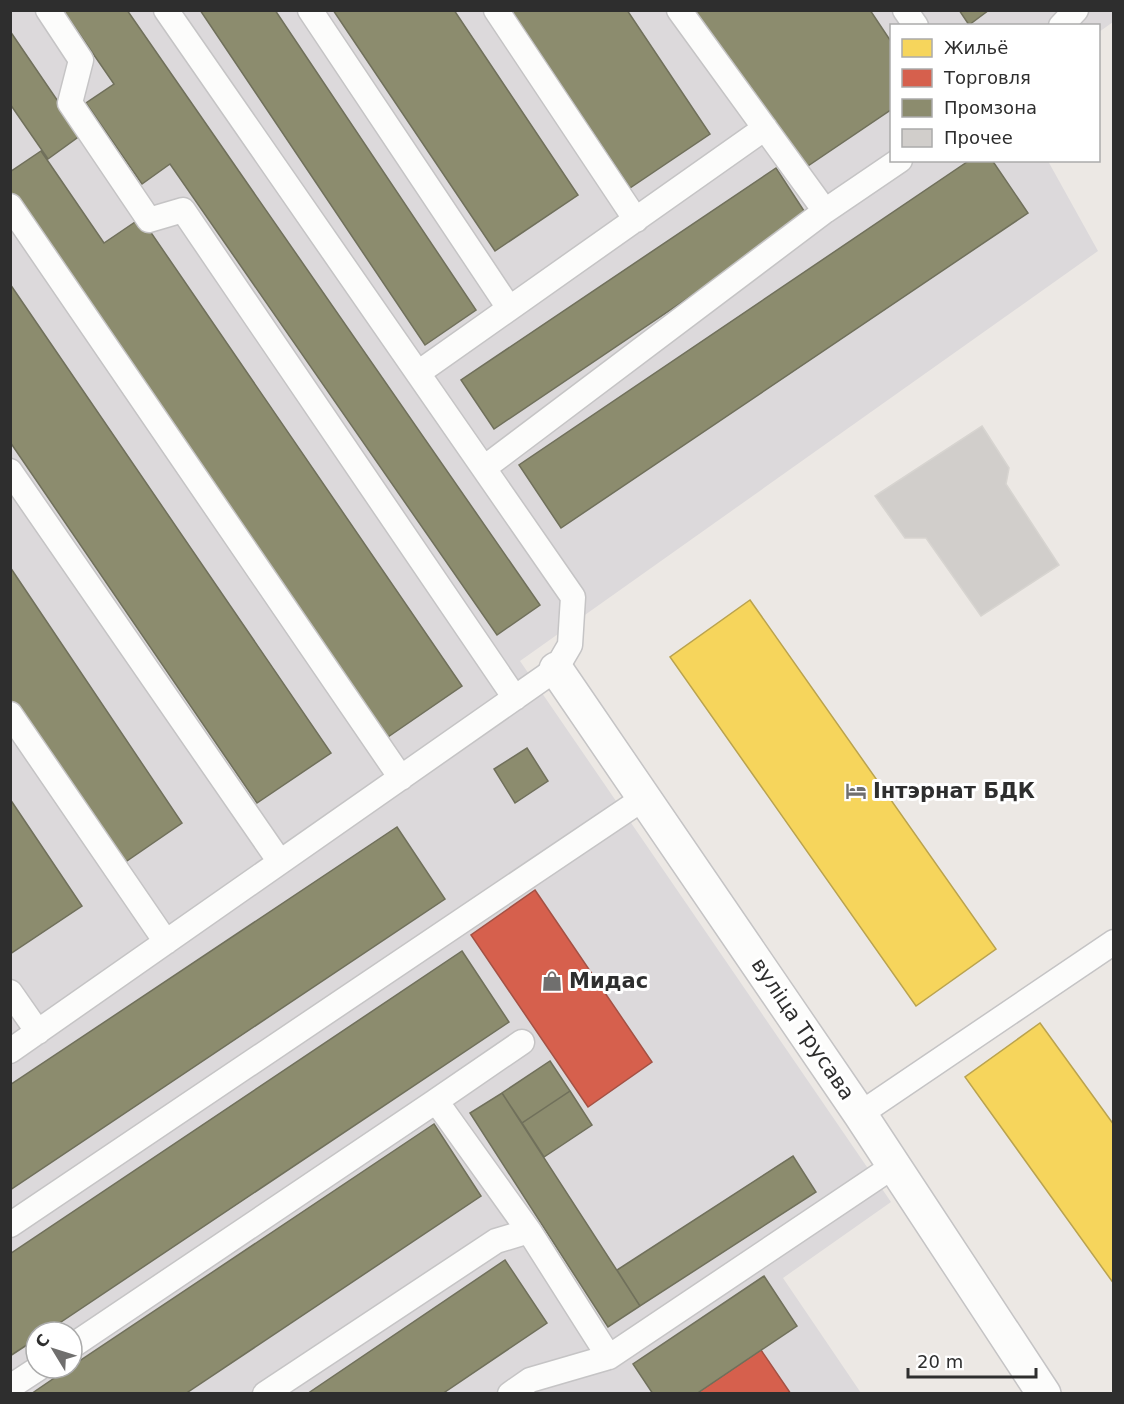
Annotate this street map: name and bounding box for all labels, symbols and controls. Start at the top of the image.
legend [890,24,1100,162]
text: Жильё [944,37,1008,58]
text: Торговля [943,67,1031,88]
text: Промзона [944,97,1037,118]
text: Прочее [944,127,1013,148]
hotel icon: Інтэрнат БДК [844,779,868,803]
place label: Інтэрнат БДК [873,779,1035,803]
street label: вуліца Трусава [747,953,859,1105]
shop icon: Мидас [540,969,564,993]
place label: Мидас [569,969,648,993]
north arrow [24,1320,84,1380]
text: С [31,1331,54,1352]
scale bar [908,1341,1036,1379]
text: 20 m [917,1351,963,1372]

